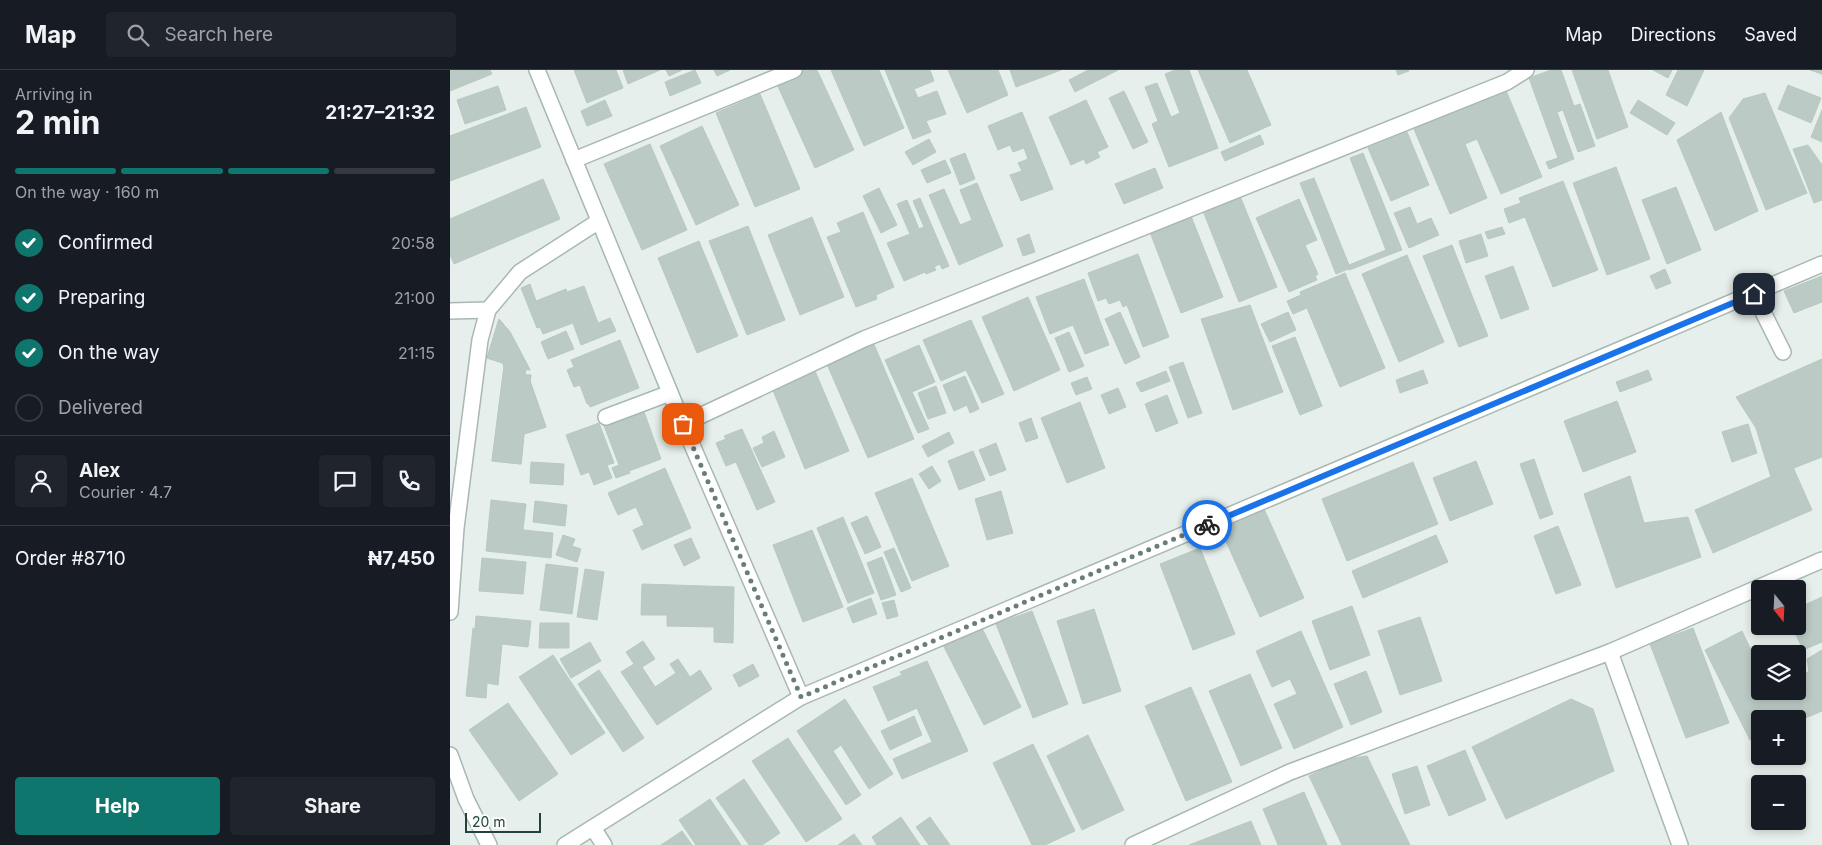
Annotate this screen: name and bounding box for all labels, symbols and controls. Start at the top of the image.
search box [106,12,456,57]
text: Map [25,20,76,49]
icon: search [124,21,152,49]
text: Search here [164,23,273,46]
text: Map [1565,24,1603,45]
text: Directions [1631,24,1716,45]
text: Saved [1744,24,1797,45]
text: Arriving in [15,84,92,104]
text: 21:27–21:32 [325,101,435,124]
text: 2 min [15,103,101,142]
text: On the way · 160 m [15,182,159,202]
icon: check [15,229,43,257]
text: Confirmed [58,231,153,254]
text: 20:58 [391,233,435,253]
pin [1733,273,1775,315]
icon: home [1740,280,1768,308]
icon: check [15,284,43,312]
text: Preparing [58,286,145,309]
text: 21:00 [394,288,435,308]
icon: check [15,339,43,367]
text: On the way [58,341,160,364]
text: 21:15 [398,343,435,363]
text: Delivered [58,396,143,419]
pin [662,403,704,445]
icon: bag [669,410,697,438]
button: person [15,455,67,507]
button: chat [319,455,371,507]
button: phone [383,455,435,507]
text: Alex [79,459,120,482]
text: Courier · 4.7 [79,482,172,502]
courier [1182,500,1232,550]
icon: bike [1193,511,1221,539]
text: Order #8710 [15,547,126,570]
text: ₦7,450 [368,547,435,570]
north arrow [1751,580,1806,635]
map controls [1751,580,1806,830]
button: layers [1751,645,1806,700]
button: + [1751,710,1806,765]
button: − [1751,775,1806,830]
button: Help [15,777,220,835]
button: Share [230,777,435,835]
scale bar [465,810,541,833]
text: 20 m [472,813,506,830]

